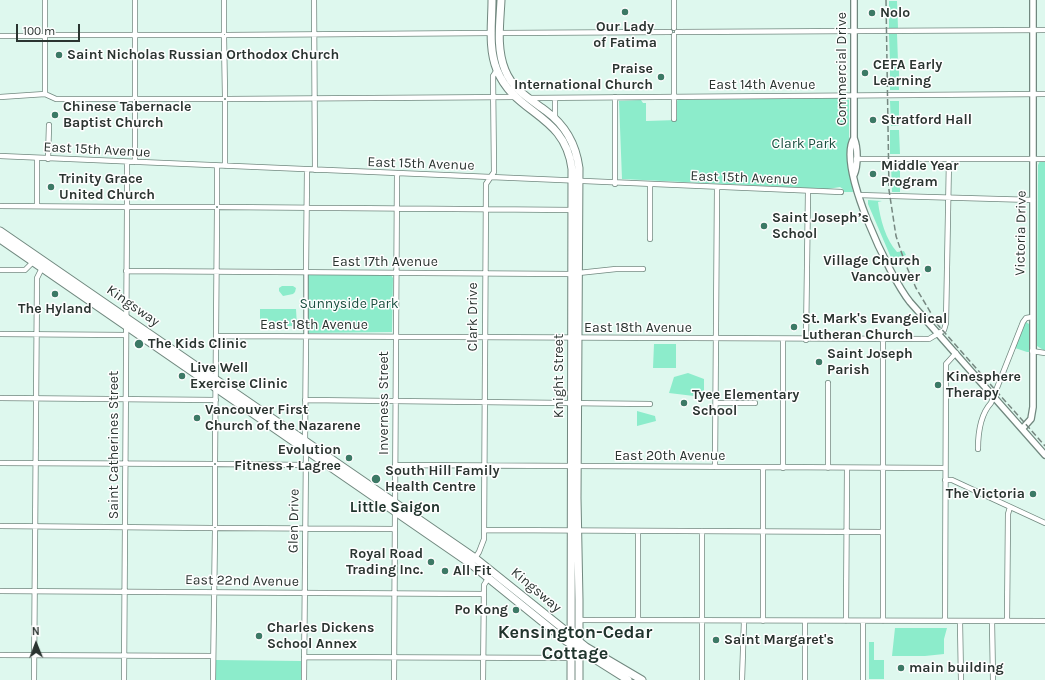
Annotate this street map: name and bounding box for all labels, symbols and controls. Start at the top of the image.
place label: Nolo [880,5,910,21]
marker: Our Lady of Fatima [620,7,630,17]
marker: Nolo [867,8,877,18]
street label: Commercial Drive [834,12,850,126]
scale bar [18,16,82,42]
place label: Our Lady of Fatima [593,19,657,52]
text: 100 m [23,24,55,38]
place label: Saint Nicholas Russian Orthodox Church [67,47,339,63]
marker: Saint Nicholas Russian Orthodox Church [54,50,64,60]
place label: CEFA Early Learning [873,57,942,90]
place label: Praise International Church [514,61,653,94]
marker: CEFA Early Learning [860,68,870,78]
marker: Praise International Church [656,72,666,82]
street label: East 14th Avenue [708,77,816,93]
place label: Chinese Tabernacle Baptist Church [63,99,191,132]
marker: Chinese Tabernacle Baptist Church [50,110,60,120]
place label: Stratford Hall [881,112,972,128]
marker: Stratford Hall [868,115,878,125]
park label: Clark Park [772,136,836,152]
street label: East 15th Avenue [43,139,151,161]
street label: East 15th Avenue [367,154,475,174]
place label: Middle Year Program [881,158,958,190]
street label: East 15th Avenue [690,168,798,188]
marker: Middle Year Program [868,169,878,179]
place label: Trinity Grace United Church [59,171,155,204]
marker: Trinity Grace United Church [46,182,56,192]
street label: Victoria Drive [1012,190,1030,276]
place label: Saint Joseph’s School [772,210,869,242]
marker: Saint Joseph’s School [759,221,769,231]
place label: Village Church Vancouver [823,253,920,286]
street label: East 17th Avenue [332,254,438,270]
marker: Village Church Vancouver [923,264,933,274]
street label: Kingsway [103,282,163,330]
street label: Clark Drive [465,282,481,352]
marker: The Hyland [50,289,60,299]
park label: Sunnyside Park [299,296,399,312]
place label: The Hyland [18,301,92,317]
place label: St. Mark's Evangelical Lutheran Church [802,311,947,344]
street label: East 18th Avenue [260,317,368,333]
street label: East 18th Avenue [584,320,692,336]
marker: St. Mark's Evangelical Lutheran Church [789,322,799,332]
street label: Knight Street [551,334,567,418]
place label: The Kids Clinic [148,336,247,352]
marker: The Kids Clinic [133,338,145,350]
place label: Saint Joseph Parish [827,346,913,378]
street label: Inverness Street [376,351,392,455]
marker: Saint Joseph Parish [814,357,824,367]
place label: Live Well Exercise Clinic [190,360,288,392]
place label: Kinesphere Therapy [946,369,1021,402]
street label: Saint Catherines Street [106,371,122,519]
marker: Live Well Exercise Clinic [177,371,187,381]
marker: Kinesphere Therapy [933,380,943,390]
place label: Tyee Elementary School [692,387,799,420]
marker: Tyee Elementary School [679,398,689,408]
place label: Vancouver First Church of the Nazarene [205,402,361,434]
marker: Vancouver First Church of the Nazarene [192,413,202,423]
place label: Evolution Fitness + Lagree [234,442,341,474]
street label: East 20th Avenue [614,448,726,464]
marker: Evolution Fitness + Lagree [344,453,354,463]
place label: South Hill Family Health Centre [385,463,500,496]
marker: South Hill Family Health Centre [370,473,382,485]
place label: The Victoria [946,486,1025,502]
street label: Glen Drive [285,489,303,553]
marker: The Victoria [1028,489,1038,499]
district label: Little Saigon [350,499,440,517]
place label: Royal Road Trading Inc. [346,546,423,578]
marker: Royal Road Trading Inc. [426,557,436,567]
place label: All Fit [453,563,492,579]
street label: Kingsway [507,564,565,616]
marker: All Fit [440,566,450,576]
street label: East 22nd Avenue [185,572,299,590]
place label: Po Kong [454,602,508,618]
marker: Po Kong [511,605,521,615]
place label: Charles Dickens School Annex [267,620,374,652]
district label: Kensington-Cedar Cottage [498,622,652,664]
north arrow [16,624,56,664]
text: N [32,625,40,638]
marker: Charles Dickens School Annex [254,631,264,641]
place label: Saint Margaret's [724,632,834,648]
marker: Saint Margaret's [711,635,721,645]
place label: main building [909,660,1004,676]
marker: main building [896,663,906,673]

